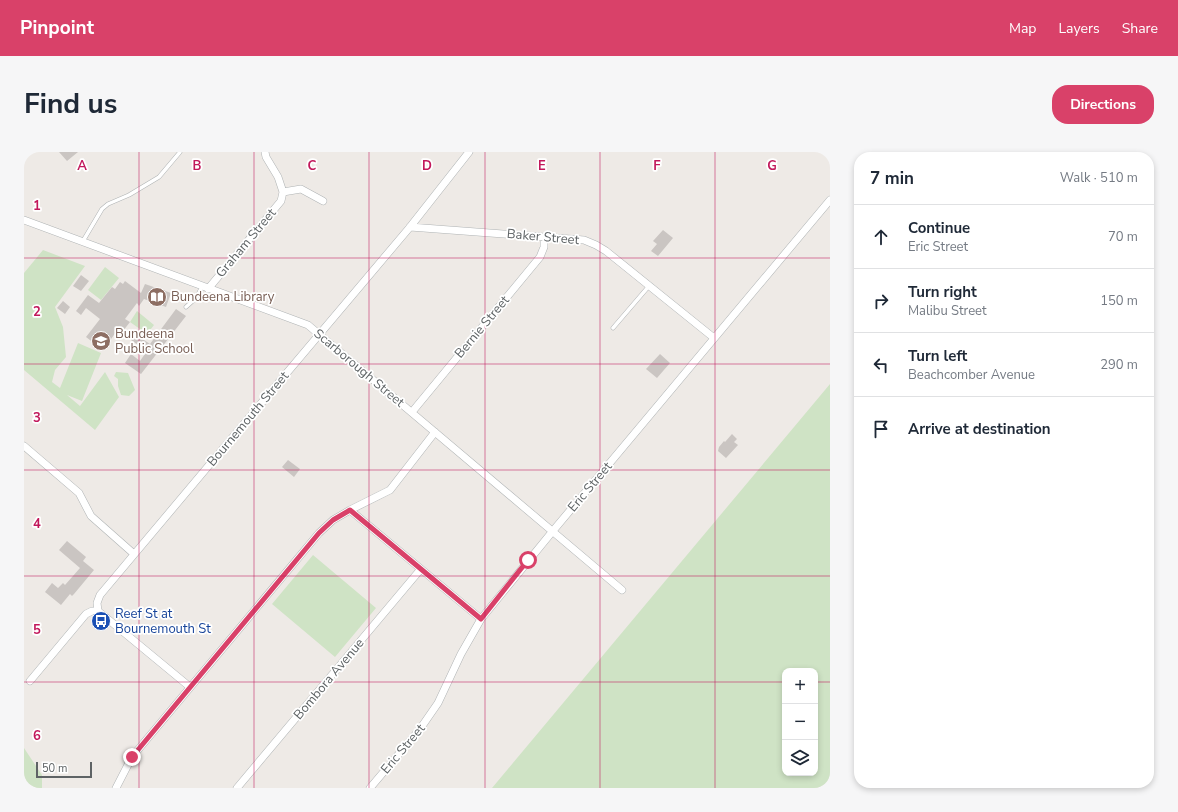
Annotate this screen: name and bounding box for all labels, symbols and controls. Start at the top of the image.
text: Pinpoint [20,15,94,41]
text: Map [1009,19,1036,38]
text: Layers [1058,19,1100,38]
text: Share [1122,19,1158,38]
text: Find us [24,85,118,123]
button: Directions [1052,85,1154,124]
text: A [77,157,87,175]
text: B [193,157,202,175]
text: C [308,157,317,175]
text: D [422,157,432,175]
text: E [538,157,546,175]
text: F [653,157,661,175]
text: G [767,157,777,175]
text: 7 min [870,167,914,190]
text: Walk · 510 m [1060,169,1138,187]
text: 1 [33,197,41,215]
street label: Graham Street [212,204,281,281]
text: Continue [908,218,970,238]
street label: Baker Street [506,225,580,249]
icon: ahead [870,226,892,248]
text: 70 m [1108,228,1138,246]
text: Eric Street [908,238,968,256]
text: Turn right [908,282,977,302]
library icon: Bundeena Library [146,286,168,308]
place label: Bundeena Library [171,288,275,306]
icon: right [870,290,892,312]
street label: Bernie Street [451,292,514,362]
text: 150 m [1100,292,1138,310]
text: Malibu Street [908,302,987,320]
text: 2 [33,303,41,321]
place label: Bundeena Public School [115,325,194,358]
street label: Scarborough Street [310,325,408,412]
school or university icon: Bundeena Public School [90,330,112,352]
text: Turn left [908,346,967,366]
icon: left [870,354,892,376]
text: 290 m [1100,356,1138,374]
text: Beachcomber Avenue [908,366,1035,384]
street label: Bournemouth Street [203,367,293,470]
text: 3 [33,409,41,427]
icon: arrive [870,418,892,440]
text: Arrive at destination [908,419,1051,439]
street label: Eric Street [564,458,616,516]
text: 4 [33,515,41,533]
route start [519,551,537,569]
place label: Reef St at Bournemouth St [115,605,211,638]
bus stop icon: Reef St at Bournemouth St [90,610,112,632]
text: 5 [33,621,41,639]
street label: Bombora Avenue [290,634,368,723]
map controls [782,668,818,776]
button: + [782,668,818,704]
button: − [782,704,818,740]
street label: Eric Street [377,720,429,778]
text: 6 [33,727,41,745]
button: layers [782,740,818,776]
route end [123,748,141,766]
scale bar [36,760,92,779]
text: 50 m [42,761,67,776]

